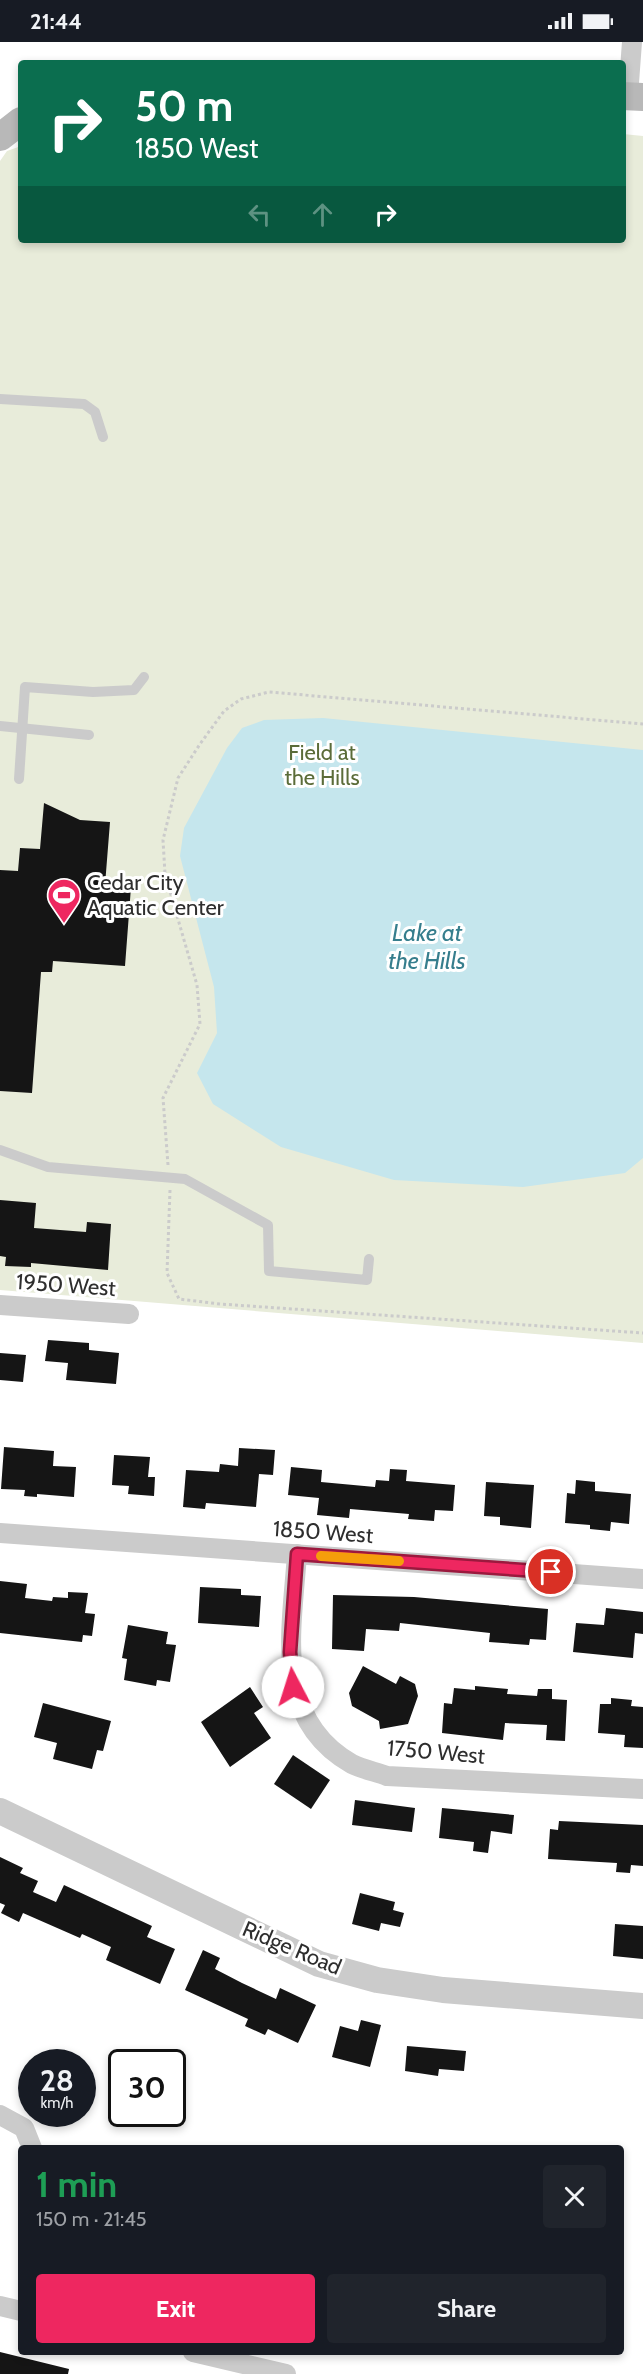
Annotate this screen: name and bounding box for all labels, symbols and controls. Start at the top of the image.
text: 21:44 [30,8,82,35]
text: 50 m [135,80,233,132]
icon: right [36,84,114,162]
text: 1850 West [135,132,258,165]
icon: left [243,198,276,231]
icon: ahead [306,198,339,231]
icon: right [369,198,402,231]
park label: Field at the Hills [284,739,360,791]
place label: Cedar City Aquatic Center [87,869,224,921]
sports icon: Cedar City Aquatic Center [46,877,82,924]
water label: Lake at the Hills [388,918,466,975]
street label: 1950 West [15,1268,117,1302]
street label: 1850 West [272,1515,375,1549]
pin [525,1546,576,1597]
icon: arrive [534,1555,567,1588]
position arrow [261,1655,325,1719]
street label: 1750 West [386,1734,487,1770]
street label: Ridge Road [238,1915,346,1981]
speed limit sign: 30 [108,2049,186,2127]
text: 28 [40,2062,74,2099]
text: km/h [41,2094,73,2112]
text: 1 min [36,2162,117,2206]
button: close [543,2165,606,2228]
text: 150 m · 21:45 [36,2207,147,2231]
button: Exit [36,2274,315,2343]
button: Share [327,2274,606,2343]

